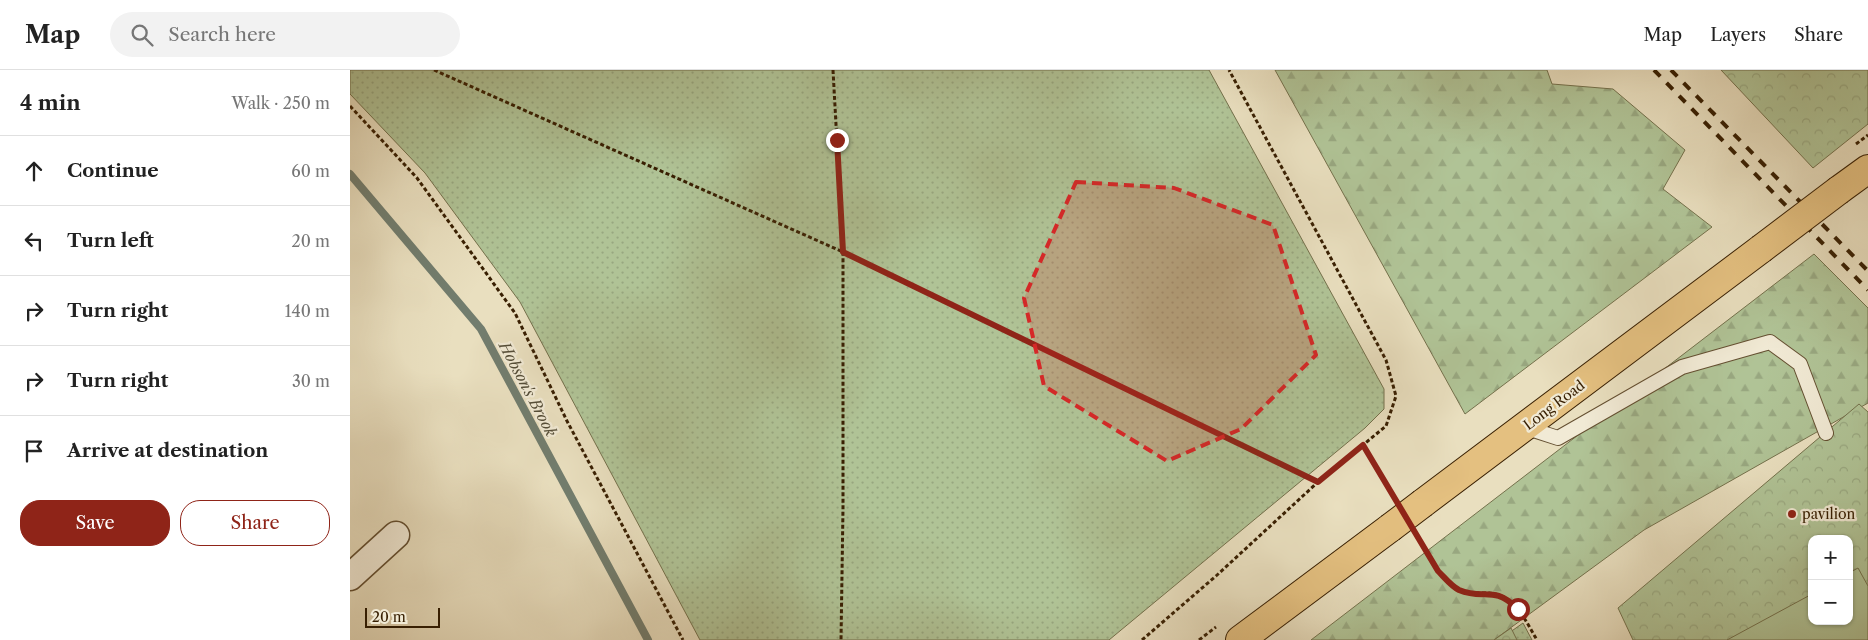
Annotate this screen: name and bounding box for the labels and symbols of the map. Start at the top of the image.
route end [826,129,849,152]
water label: Hobson's Brook [495,337,561,440]
street label: Long Road [1520,376,1589,434]
place label: pavilion [1802,505,1855,523]
marker: pavilion [1786,508,1798,520]
route start [1507,598,1530,621]
scale bar [365,605,440,628]

